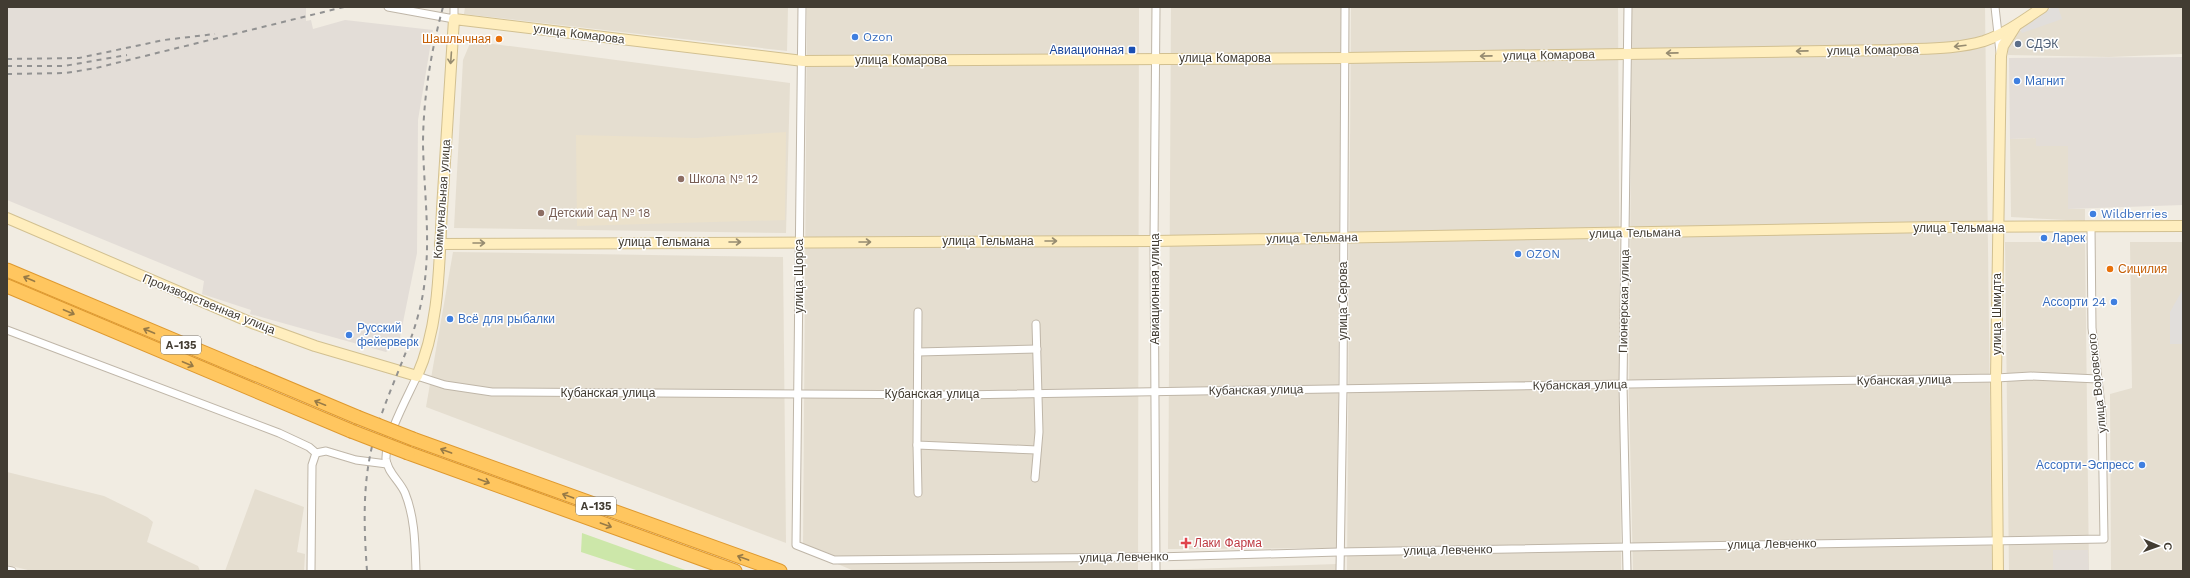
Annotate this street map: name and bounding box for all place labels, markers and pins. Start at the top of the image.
place label: Ozon [863,30,893,44]
place label: Шашлычная [422,32,491,46]
marker: Ozon [850,32,860,42]
marker: Шашлычная [494,34,504,44]
place label: СДЭК [2026,37,2058,51]
marker: СДЭК [2013,39,2023,49]
place label: Авиационная [1050,43,1124,57]
marker: Авиационная [1127,45,1137,55]
place label: Магнит [2025,74,2066,88]
marker: Магнит [2012,76,2022,86]
place label: Школа № 12 [689,172,758,186]
marker: Школа № 12 [676,174,686,184]
place label: Детский сад № 18 [549,206,650,220]
place label: Wildberries [2101,207,2168,221]
marker: Детский сад № 18 [536,208,546,218]
marker: Wildberries [2088,209,2098,219]
place label: Ларек [2052,231,2086,245]
marker: Ларек [2039,233,2049,243]
place label: OZON [1526,247,1560,261]
marker: OZON [1513,249,1523,259]
place label: Сицилия [2118,262,2167,276]
marker: Сицилия [2105,264,2115,274]
place label: Ассорти 24 [2043,295,2106,309]
marker: Ассорти 24 [2109,297,2119,307]
place label: Всё для рыбалки [458,312,555,326]
marker: Всё для рыбалки [445,314,455,324]
place label: Русский фейерверк [357,321,419,349]
marker: Русский фейерверк [344,330,354,340]
place label: Ассорти-Эспресс [2036,458,2134,472]
marker: Ассорти-Эспресс [2137,460,2147,470]
place label: Лаки Фарма [1194,536,1262,550]
marker: Лаки Фарма [1181,538,1191,548]

